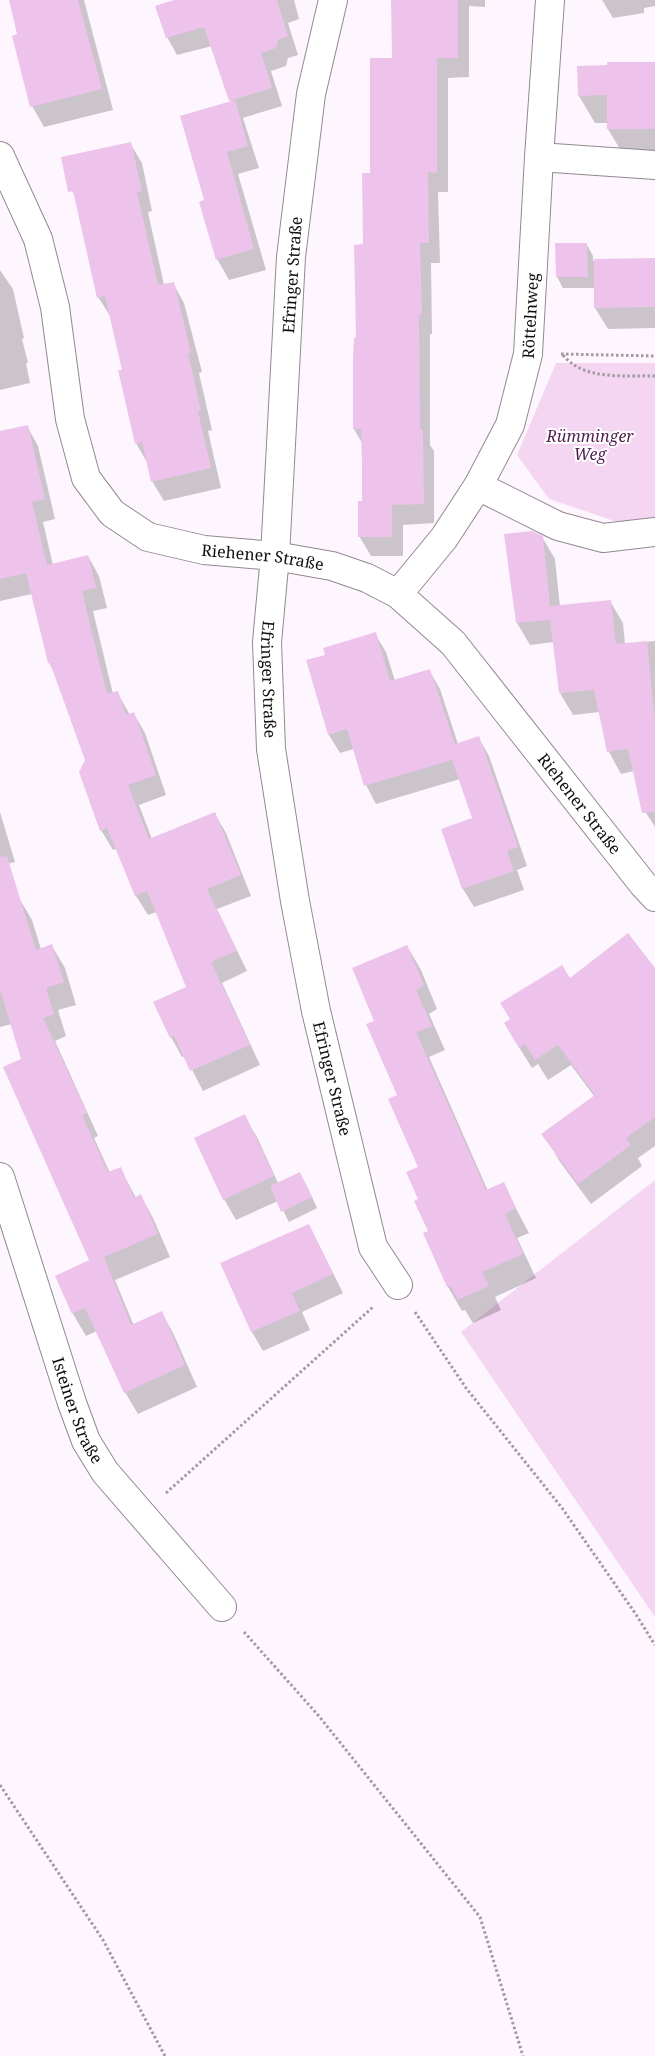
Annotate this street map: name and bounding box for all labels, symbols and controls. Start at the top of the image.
street label: Efringer Straße [277,216,307,334]
street label: Röttelnweg [517,272,544,359]
park label: Rümminger Weg [545,425,634,465]
street label: Riehener Straße [201,539,326,575]
street label: Efringer Straße [256,620,282,738]
street label: Riehener Straße [533,748,626,859]
street label: Efringer Straße [308,1019,357,1138]
street label: Isteiner Straße [47,1354,108,1468]

